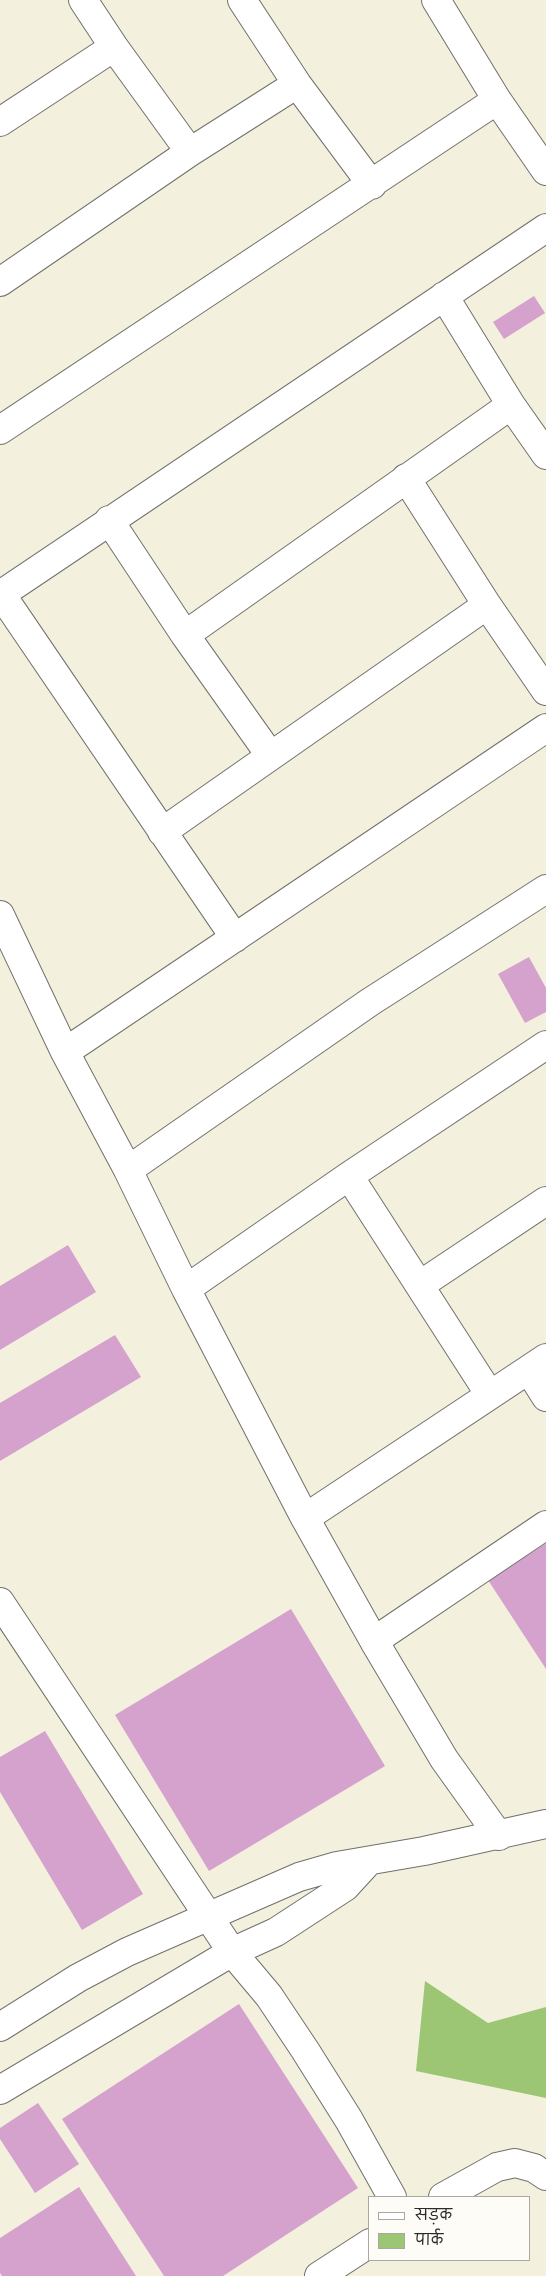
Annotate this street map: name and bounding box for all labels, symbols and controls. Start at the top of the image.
legend [368,2196,531,2261]
text: सड़क [415,2205,452,2224]
text: पार्क [415,2230,443,2249]

